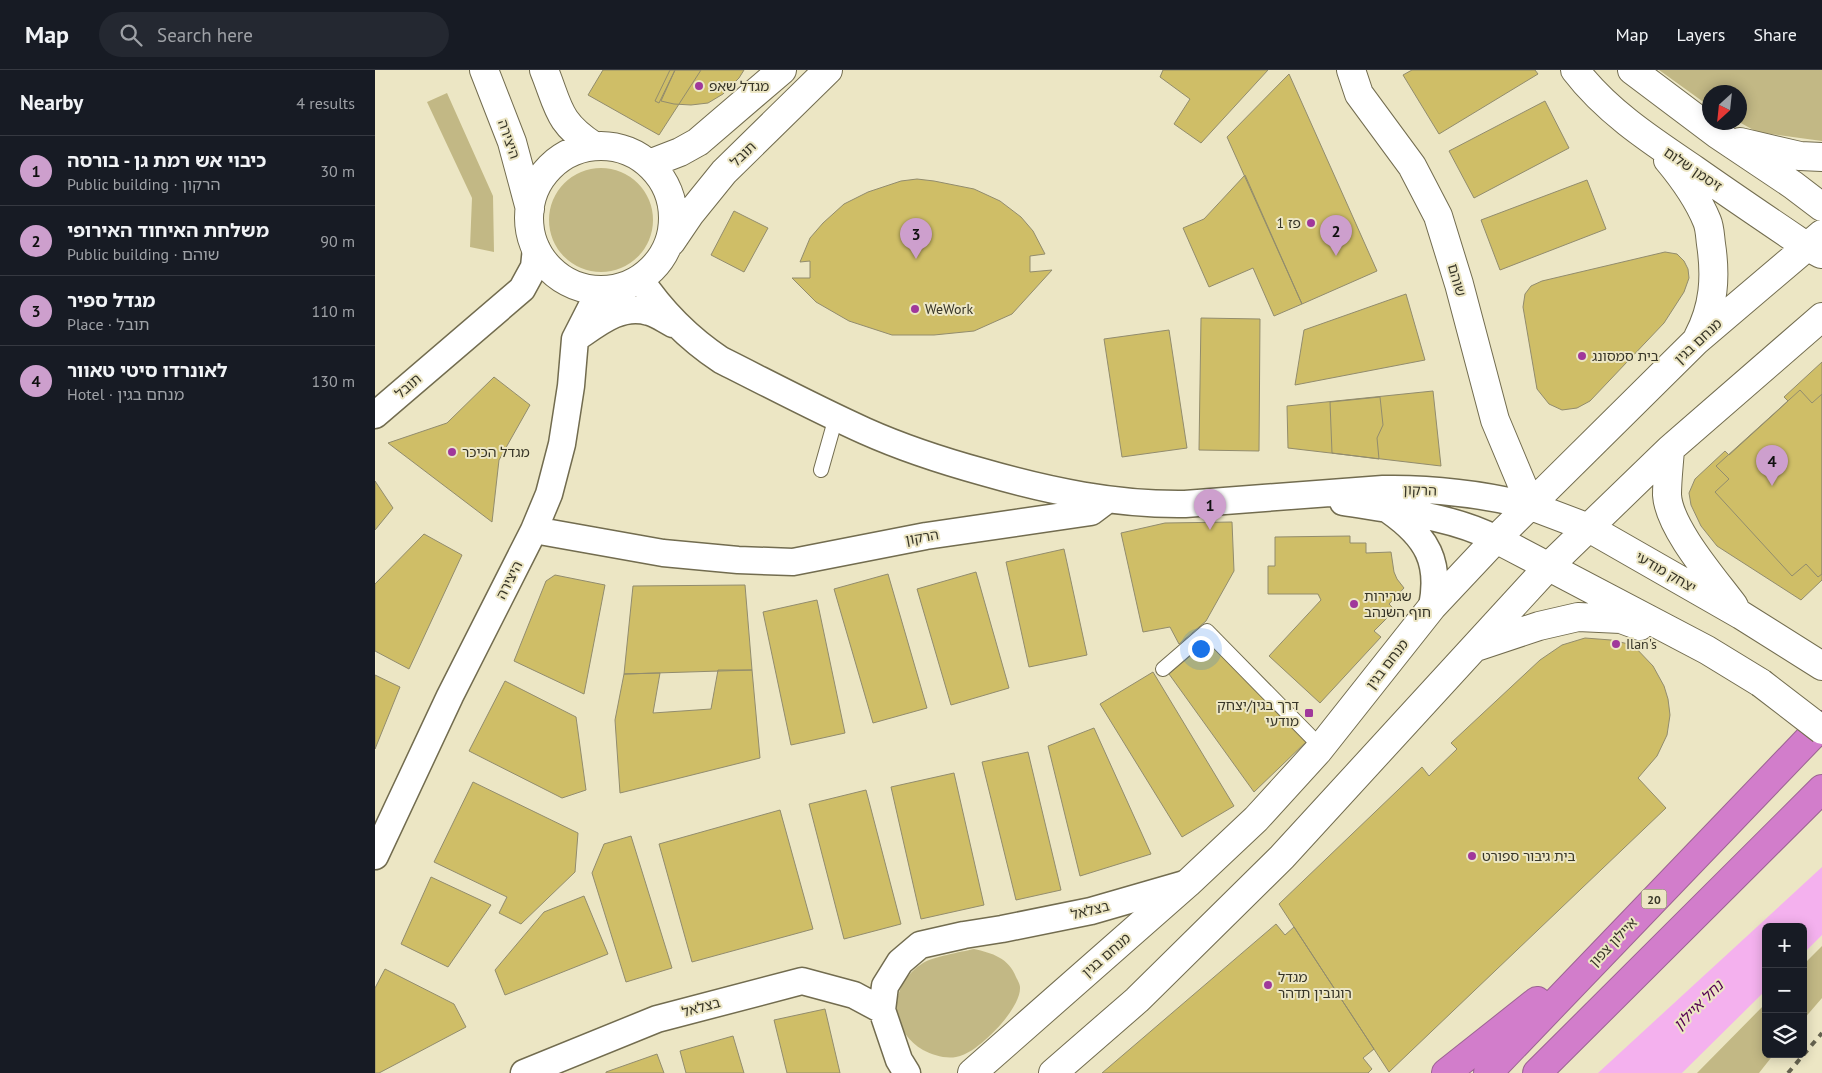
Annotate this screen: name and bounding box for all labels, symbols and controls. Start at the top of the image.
search box [99,12,449,57]
text: Map [25,19,69,50]
icon: search [117,21,145,49]
text: Search here [157,23,253,47]
text: Map [1616,23,1648,46]
text: Layers [1676,23,1725,46]
text: Share [1753,23,1797,46]
place label: מגדל שאפ [709,77,769,95]
marker: מגדל שאפ [693,80,705,92]
north arrow [1702,85,1747,130]
text: Nearby [20,89,83,116]
text: 4 results [296,93,355,113]
street label: היצירה [494,117,524,161]
street label: תובל [726,137,760,171]
street label: זיסמן שלום [1660,143,1726,195]
text: כיבוי אש רמת גן - בורסה [67,148,266,172]
text: 1 [31,161,41,181]
text: 30 m [320,161,355,181]
text: Public building · הרקון [67,174,221,194]
place label: פז 1 [1277,214,1301,232]
pin: 2 [1320,215,1352,256]
marker: פז 1 [1305,217,1317,229]
text: משלחת האיחוד האירופי [67,218,269,242]
pin: 3 [900,218,932,259]
text: 2 [31,231,41,251]
text: 90 m [320,231,355,251]
text: Public building · שוהם [67,244,219,264]
street label: שוהם [1444,262,1470,298]
text: מגדל ספיר [67,288,155,312]
place label: WeWork [925,300,973,318]
text: 3 [31,301,41,321]
text: 110 m [312,301,355,321]
marker: WeWork [909,303,921,315]
text: Place · תובל [67,314,150,334]
street label: מנחם בגין [1670,314,1726,368]
place label: בית סמסונג [1592,347,1659,365]
marker: בית סמסונג [1576,350,1588,362]
text: לאונרדו סיטי טאוור [67,358,228,382]
street label: תובל [391,370,425,402]
text: 4 [31,371,41,391]
text: 130 m [312,371,355,391]
text: Hotel · מנחם בגין [67,384,184,404]
place label: מגדל הכיכר [462,443,530,461]
pin: 4 [1756,445,1788,486]
marker: מגדל הכיכר [446,446,458,458]
street label: הרקון [1403,480,1437,500]
pin: 1 [1194,489,1226,530]
street label: הרקון [904,525,940,549]
street label: יצחק מודעי [1632,547,1700,597]
street label: היצירה [492,558,526,602]
place label: שגרירות חוף השנהב [1364,587,1431,621]
marker: שגרירות חוף השנהב [1348,598,1360,610]
street label: מנחם בגין [1362,635,1412,693]
place label: Ilan's [1626,635,1657,653]
your location [1188,636,1214,662]
marker: Ilan's [1610,638,1622,650]
place label: דרך בגין/יצחק מודעי [1217,696,1299,730]
marker: דרך בגין/יצחק מודעי [1303,707,1315,719]
place label: בית גיבור ספורט [1482,847,1576,865]
marker: בית גיבור ספורט [1466,850,1478,862]
road number: 20 [1641,890,1667,909]
street label: בצלאל [1069,897,1111,923]
street label: איילון צפון [1585,914,1641,970]
map controls [1762,923,1807,1058]
button: + [1762,923,1807,968]
street label: מנחם בגין [1078,929,1134,981]
place label: מגדל רוגובין תדהר [1278,968,1352,1002]
button: − [1762,968,1807,1013]
water label: נחל איילון [1669,975,1728,1034]
marker: מגדל רוגובין תדהר [1262,979,1274,991]
street label: בצלאל [680,993,722,1021]
button: layers [1762,1013,1807,1058]

